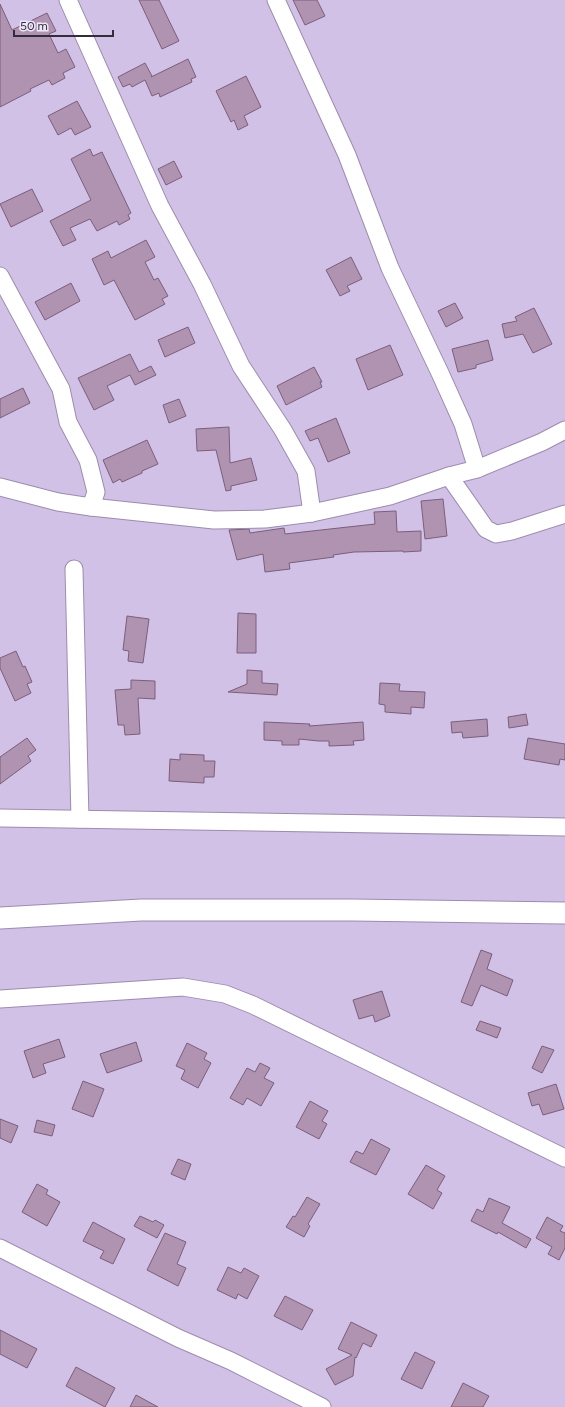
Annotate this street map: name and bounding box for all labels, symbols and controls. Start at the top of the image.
scale bar [14,12,113,38]
text: 50 m [20,19,48,33]

